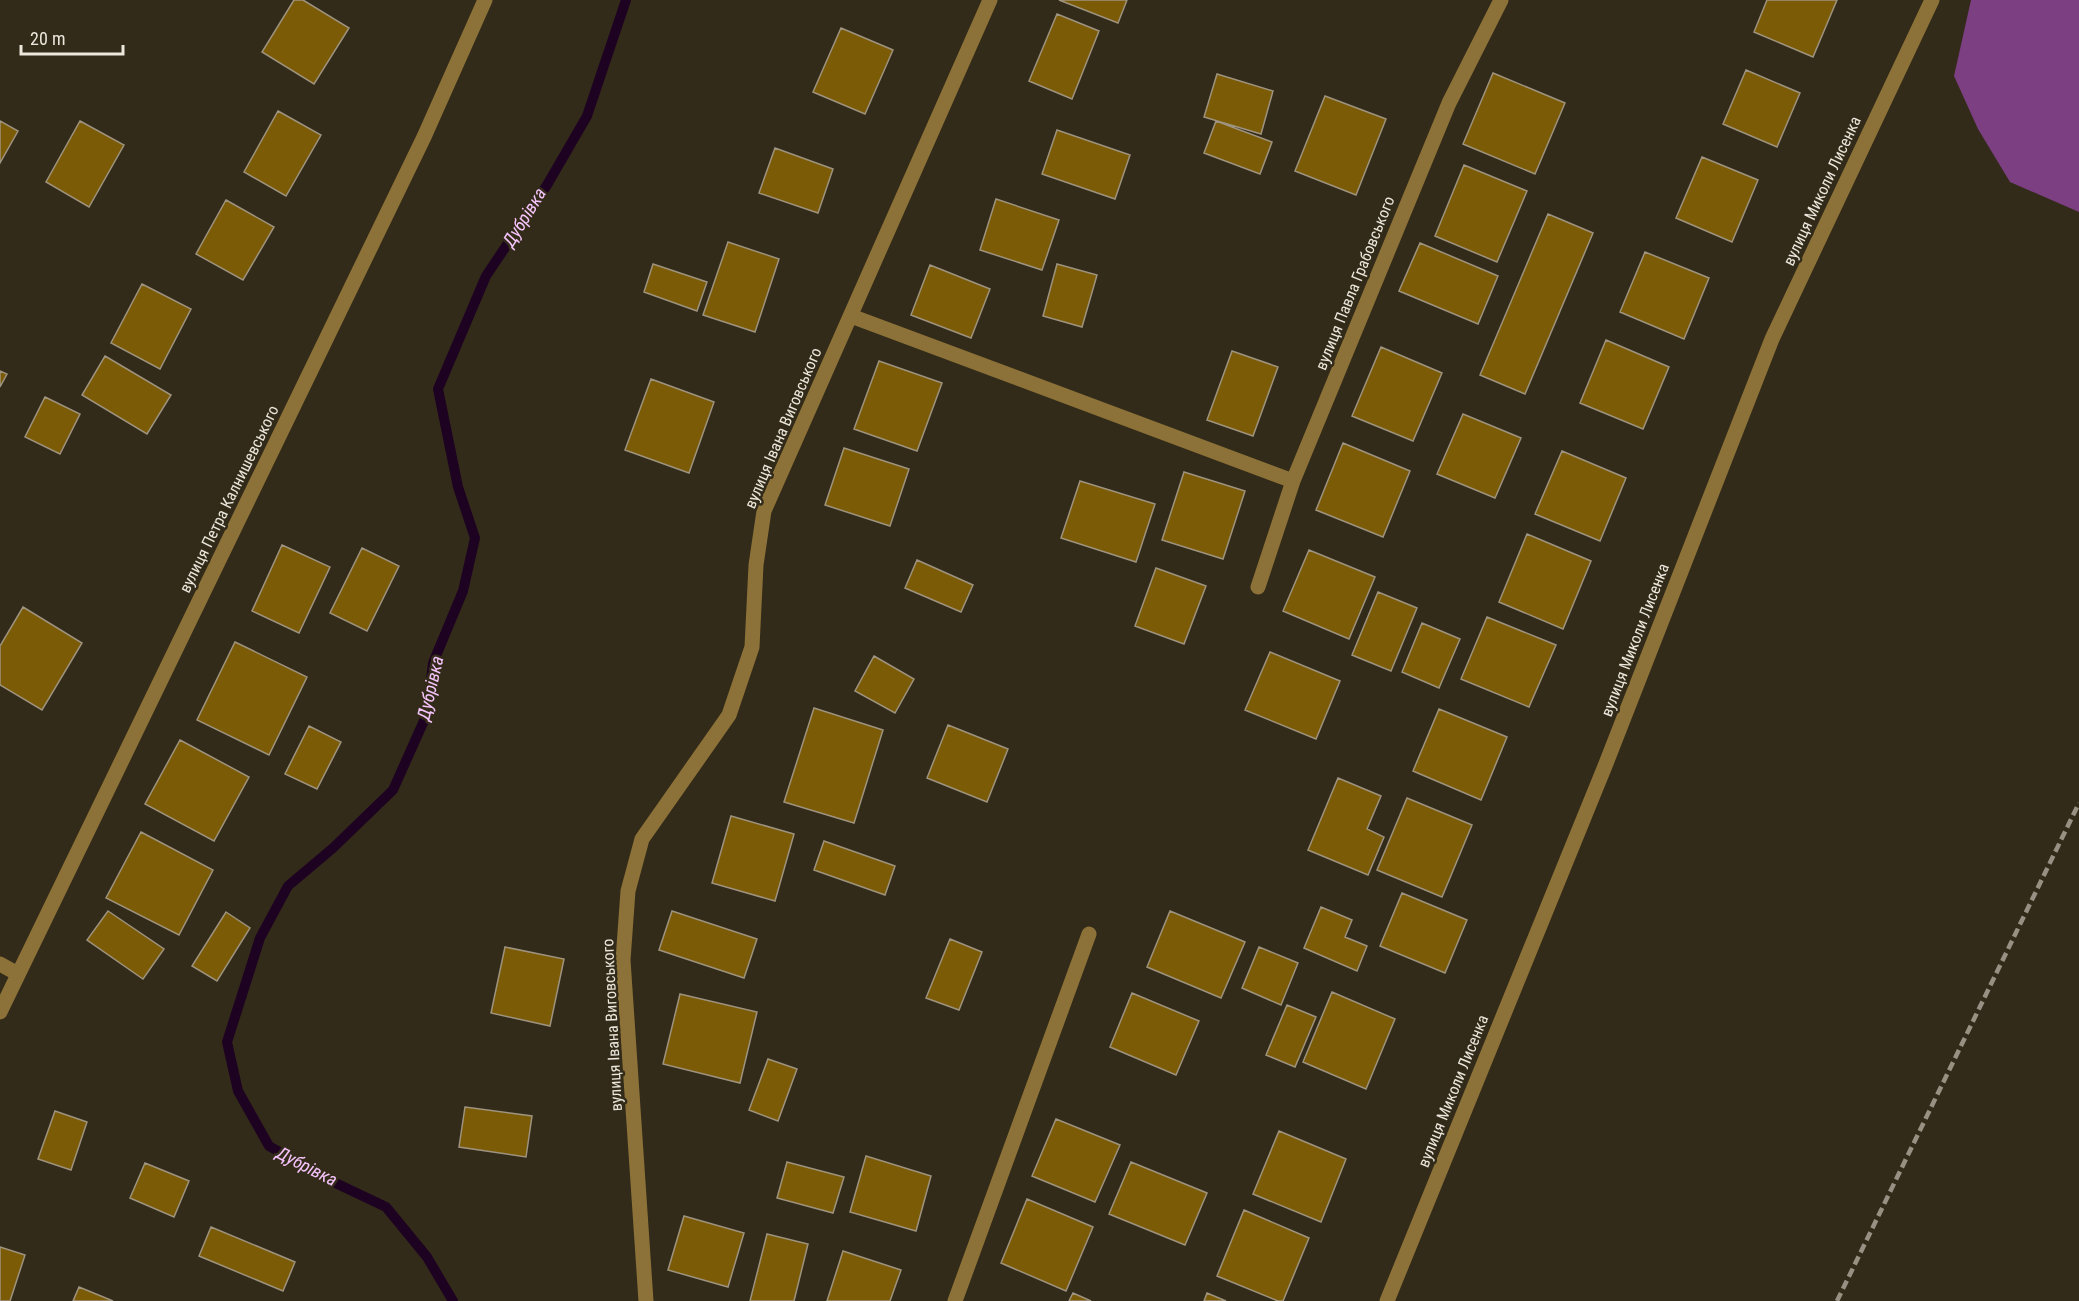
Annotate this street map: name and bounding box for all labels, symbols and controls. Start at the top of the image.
scale bar [21,18,123,56]
text: 20 m [30,28,65,49]
street label: вулиця Миколи Лисенка [1779,113,1865,269]
water label: Дубрівка [497,184,550,251]
street label: вулиця Павла Грабовського [1311,193,1399,373]
street label: вулиця Івана Виговського [740,345,826,511]
street label: вулиця Петра Калнишевського [175,402,283,596]
street label: вулиця Миколи Лисенка [1597,561,1673,719]
water label: Дубрівка [412,654,448,723]
street label: вулиця Івана Виговського [598,938,626,1112]
street label: вулиця Миколи Лисенка [1414,1012,1492,1170]
water label: Дубрівка [272,1141,341,1190]

